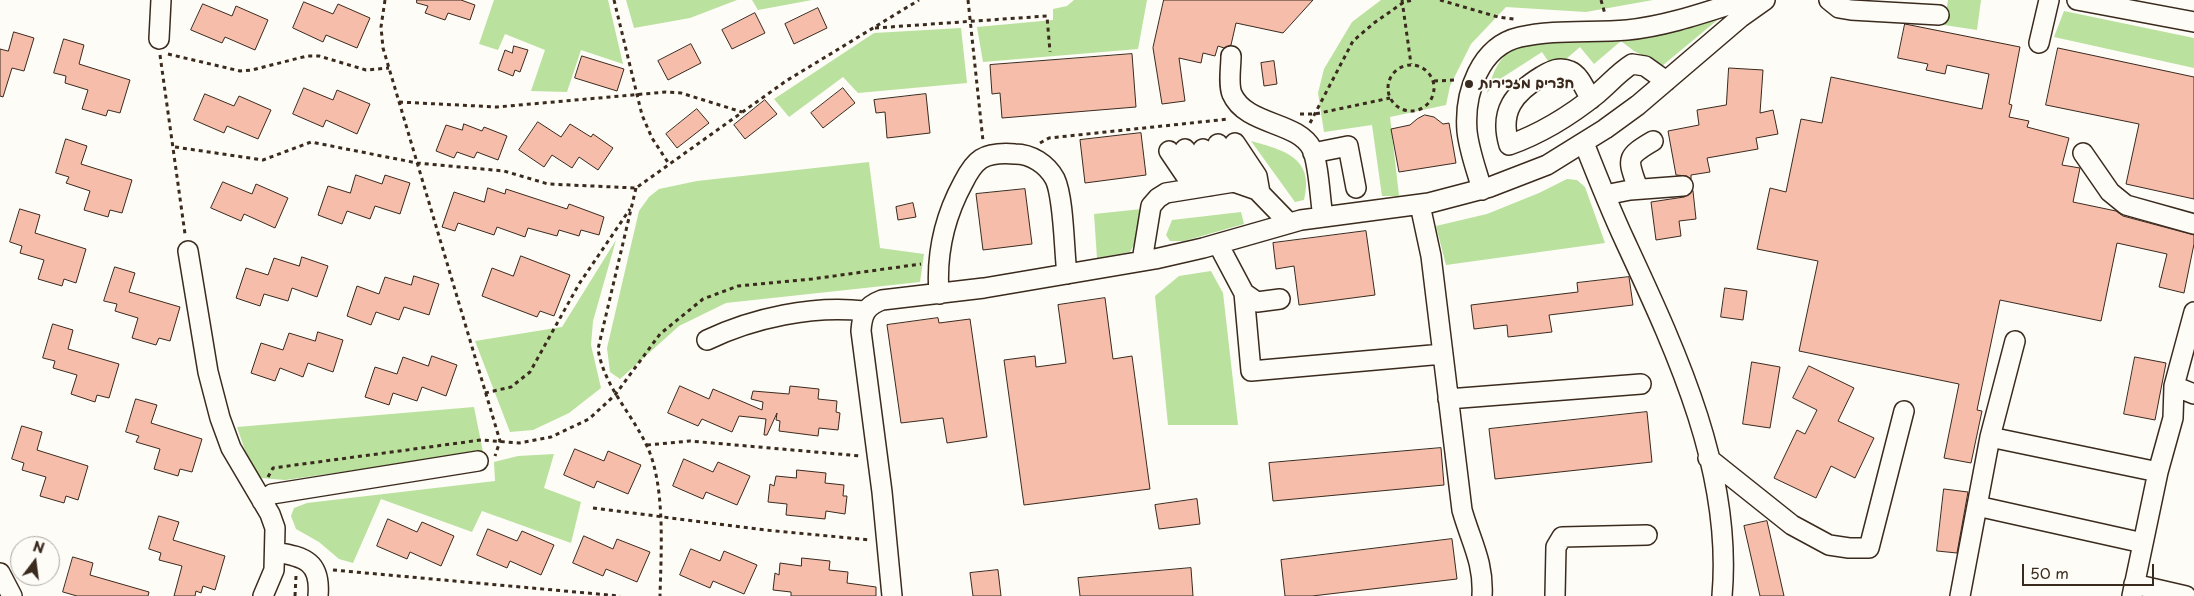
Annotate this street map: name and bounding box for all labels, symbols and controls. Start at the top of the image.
place label: חצרים מזכירות [1479,76,1574,92]
marker: חצרים מזכירות [1463,78,1475,90]
text: N [31,535,47,559]
north arrow [10,536,60,586]
scale bar [2024,554,2156,586]
text: 50 m [2030,561,2069,584]

